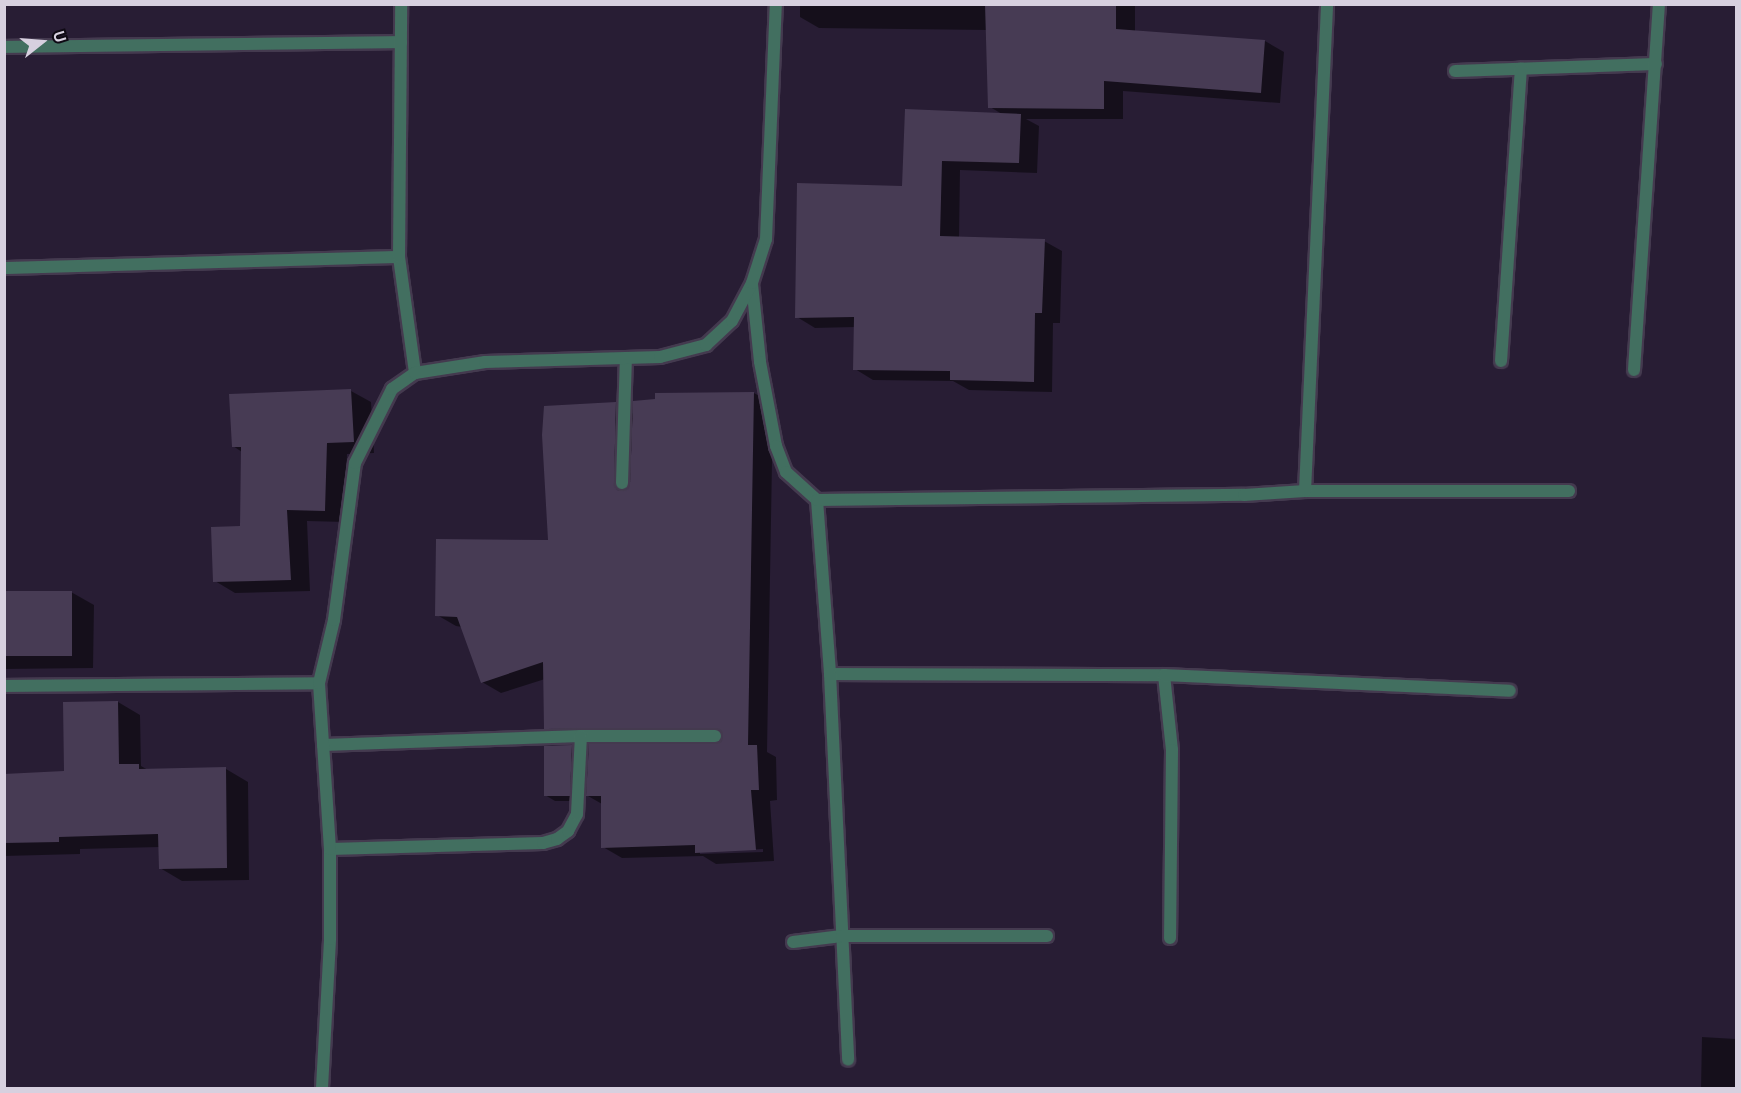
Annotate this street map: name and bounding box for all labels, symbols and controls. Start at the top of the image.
north arrow [12,12,72,72]
text: U [48,28,71,45]

